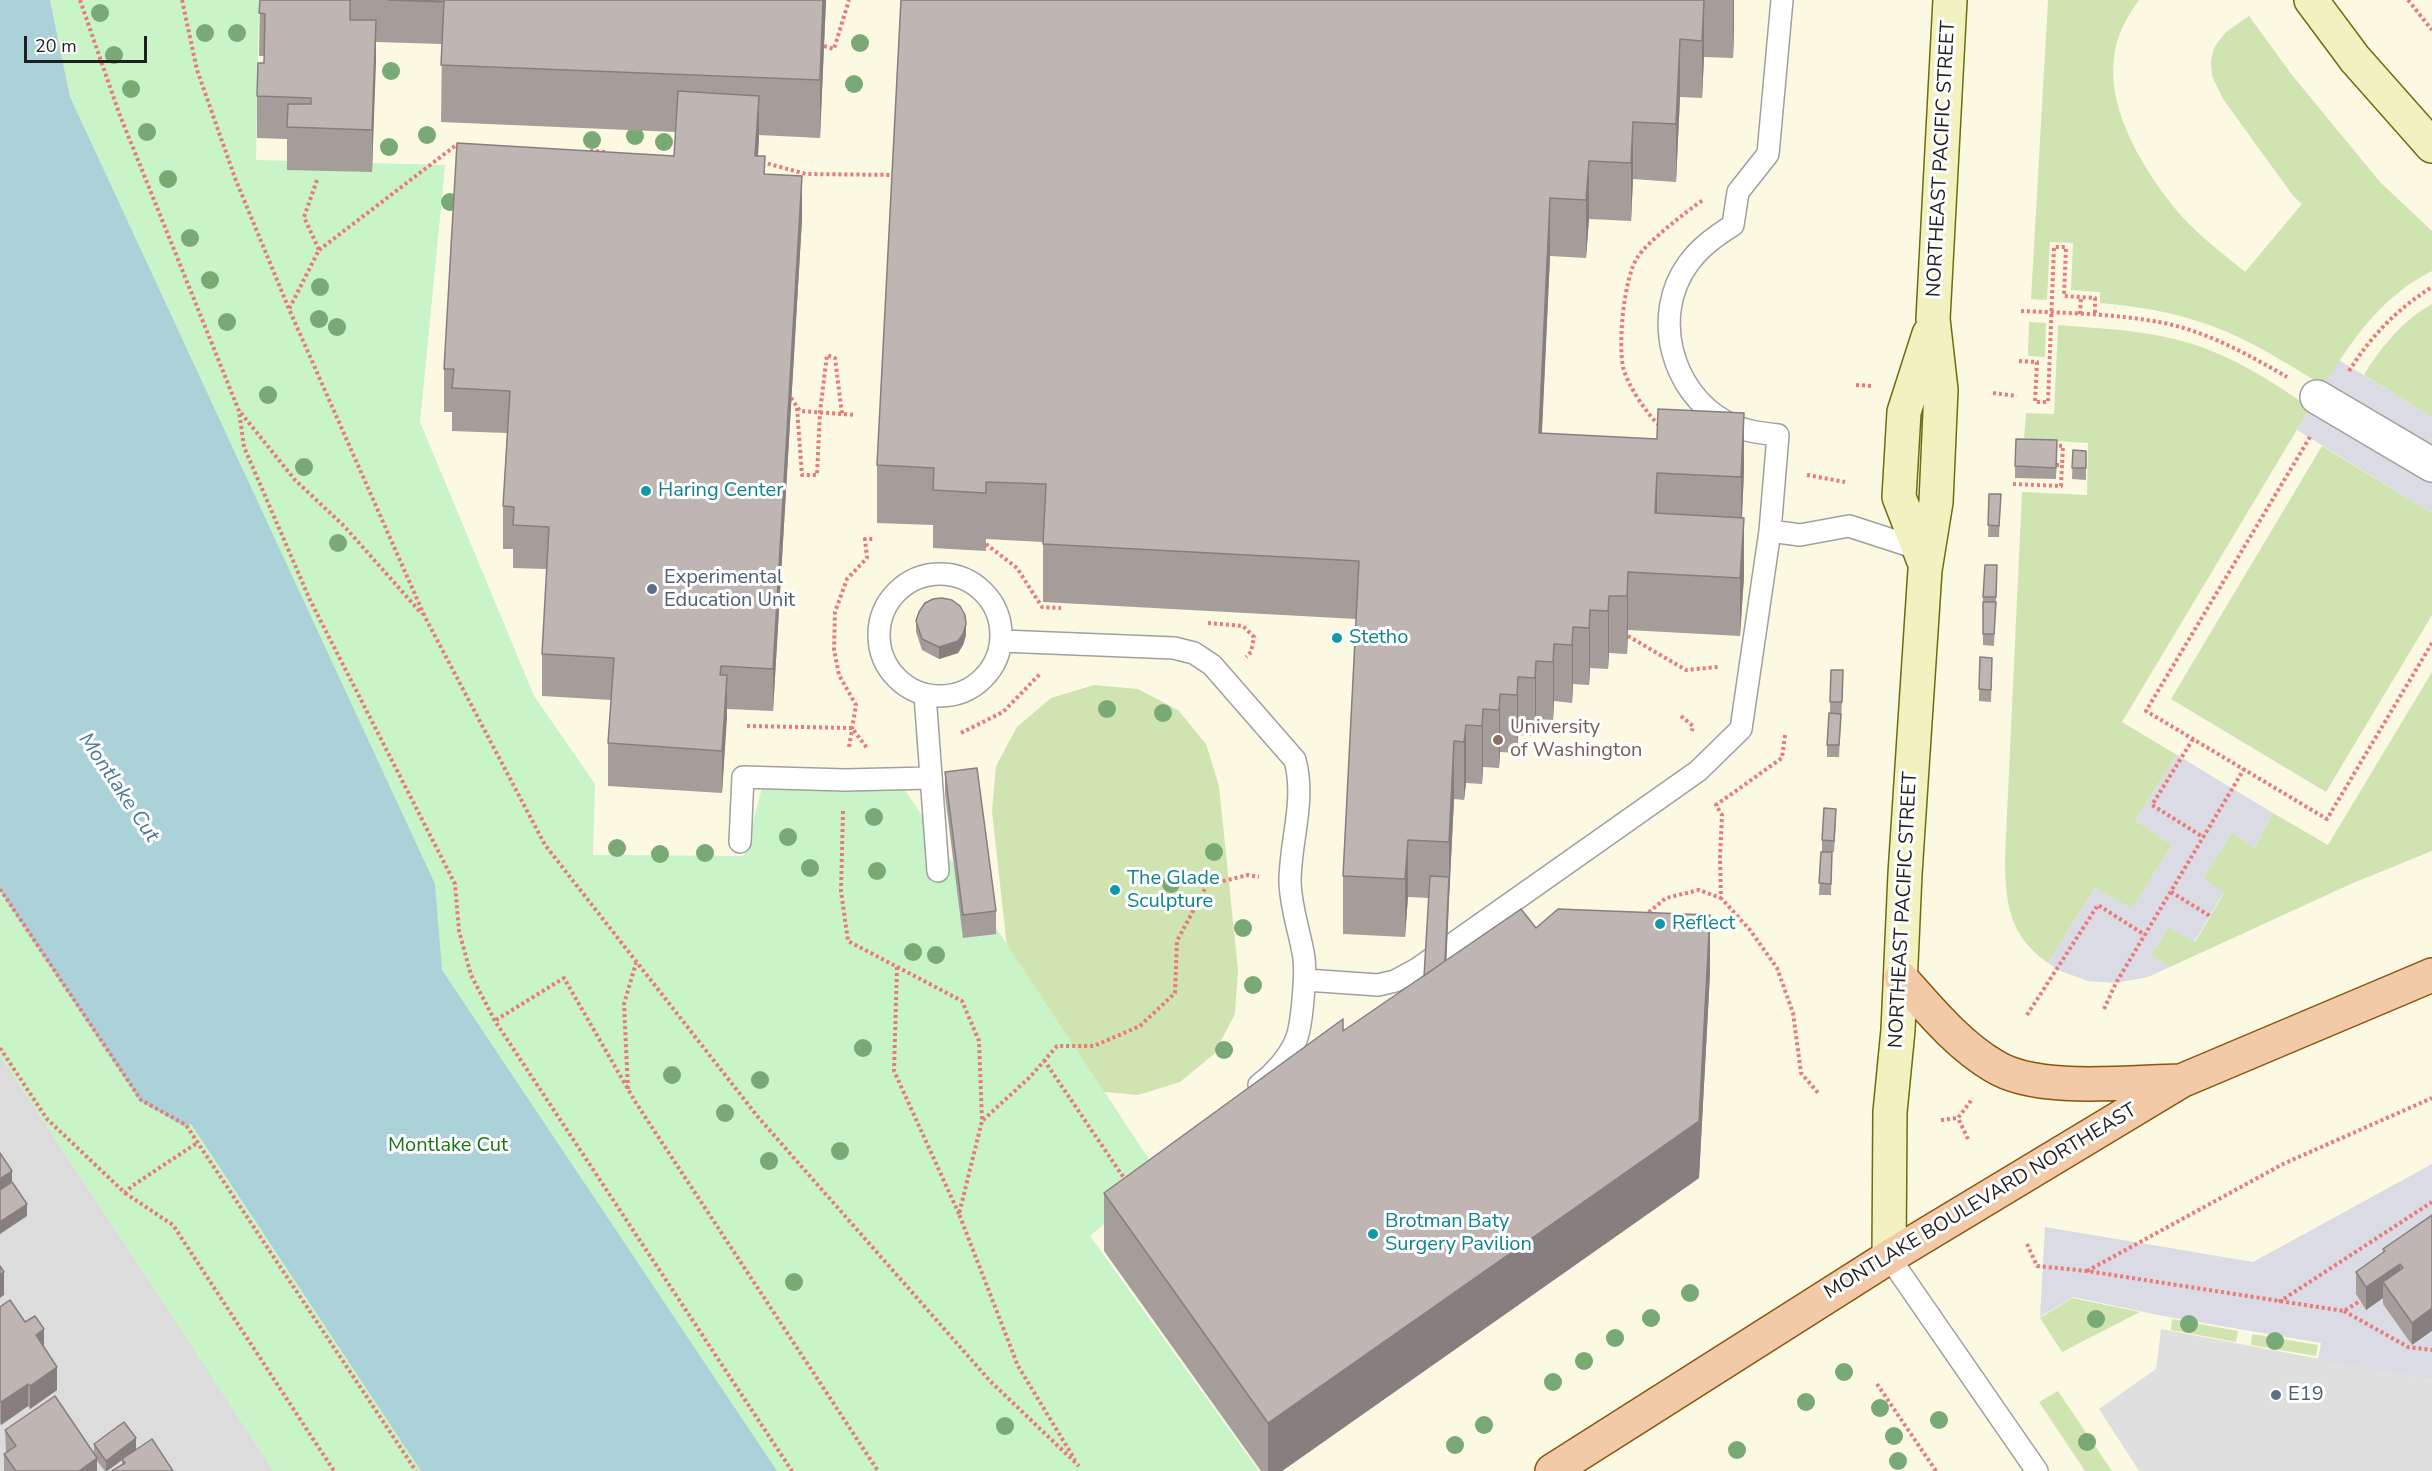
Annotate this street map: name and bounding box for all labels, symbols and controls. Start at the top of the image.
street label: NORTHEAST PACIFIC STREET [1923,20,1961,298]
scale bar [27,24,150,62]
text: 20 m [35,34,77,58]
place label: Haring Center [658,479,783,503]
marker: Haring Center [639,484,653,498]
place label: Experimental Education Unit [664,566,795,613]
marker: Experimental Education Unit [645,582,659,596]
place label: Stetho [1349,626,1408,650]
marker: Stetho [1330,631,1344,645]
place label: University of Washington [1510,716,1642,763]
water label: Montlake Cut [72,729,164,847]
marker: University of Washington [1491,733,1505,747]
street label: NORTHEAST PACIFIC STREET [1885,771,1923,1049]
place label: The Glade Sculpture [1127,867,1220,914]
marker: The Glade Sculpture [1108,883,1122,897]
place label: Reflect [1672,912,1735,936]
marker: Reflect [1653,917,1667,931]
street label: MONTLAKE BOULEVARD NORTHEAST [1820,1099,2142,1305]
park label: Montlake Cut [388,1134,508,1158]
place label: Brotman Baty Surgery Pavilion [1385,1210,1532,1257]
marker: Brotman Baty Surgery Pavilion [1366,1227,1380,1241]
place label: E19 [2288,1383,2324,1407]
marker: E19 [2269,1388,2283,1402]

